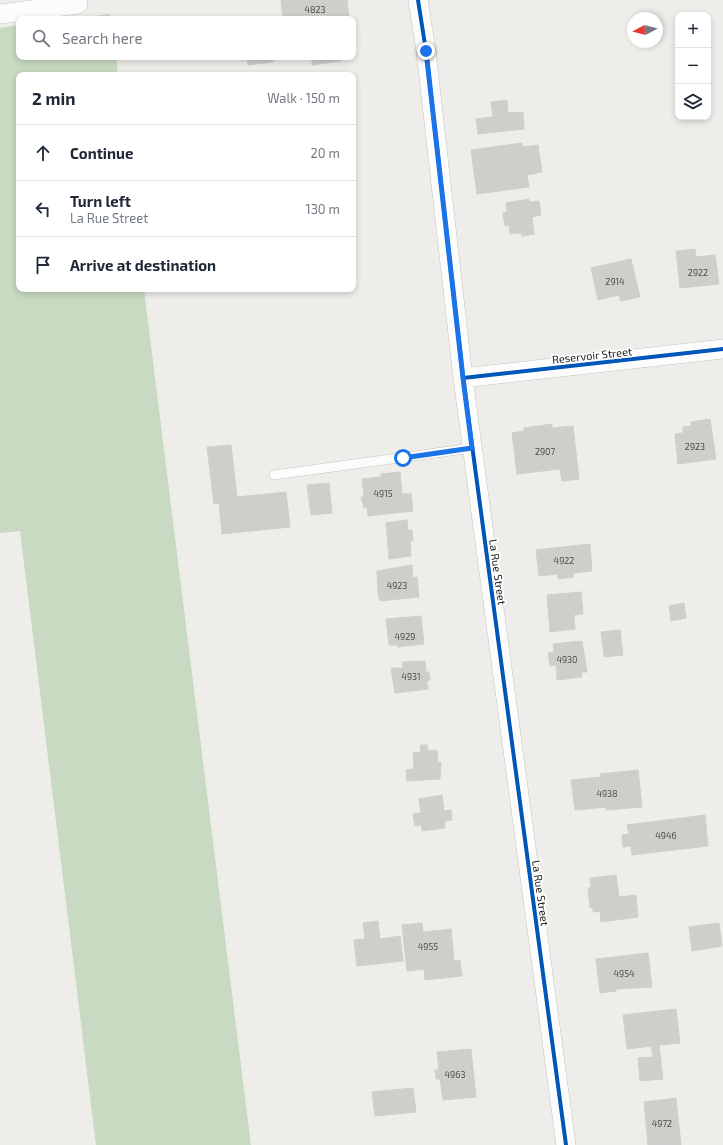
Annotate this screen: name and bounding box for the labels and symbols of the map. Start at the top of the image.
house number: 4823 [304,4,326,15]
north arrow [627,12,663,48]
route end [417,42,435,60]
house number: 2922 [688,267,708,278]
house number: 2914 [605,276,625,287]
street label: Reservoir Street [551,344,633,366]
house number: 2923 [685,441,705,452]
house number: 2907 [535,446,556,457]
route start [394,449,412,467]
house number: 4915 [373,488,393,499]
street label: La Rue Street [487,538,509,606]
house number: 4922 [554,555,574,566]
house number: 4923 [387,580,407,591]
house number: 4929 [395,631,415,642]
house number: 4930 [556,654,578,665]
house number: 4931 [401,671,421,682]
house number: 4938 [596,788,618,799]
house number: 4946 [655,830,677,841]
street label: La Rue Street [530,859,552,927]
house number: 4955 [418,941,438,952]
house number: 4954 [613,968,635,979]
house number: 4963 [445,1069,465,1080]
house number: 4972 [652,1118,672,1129]

